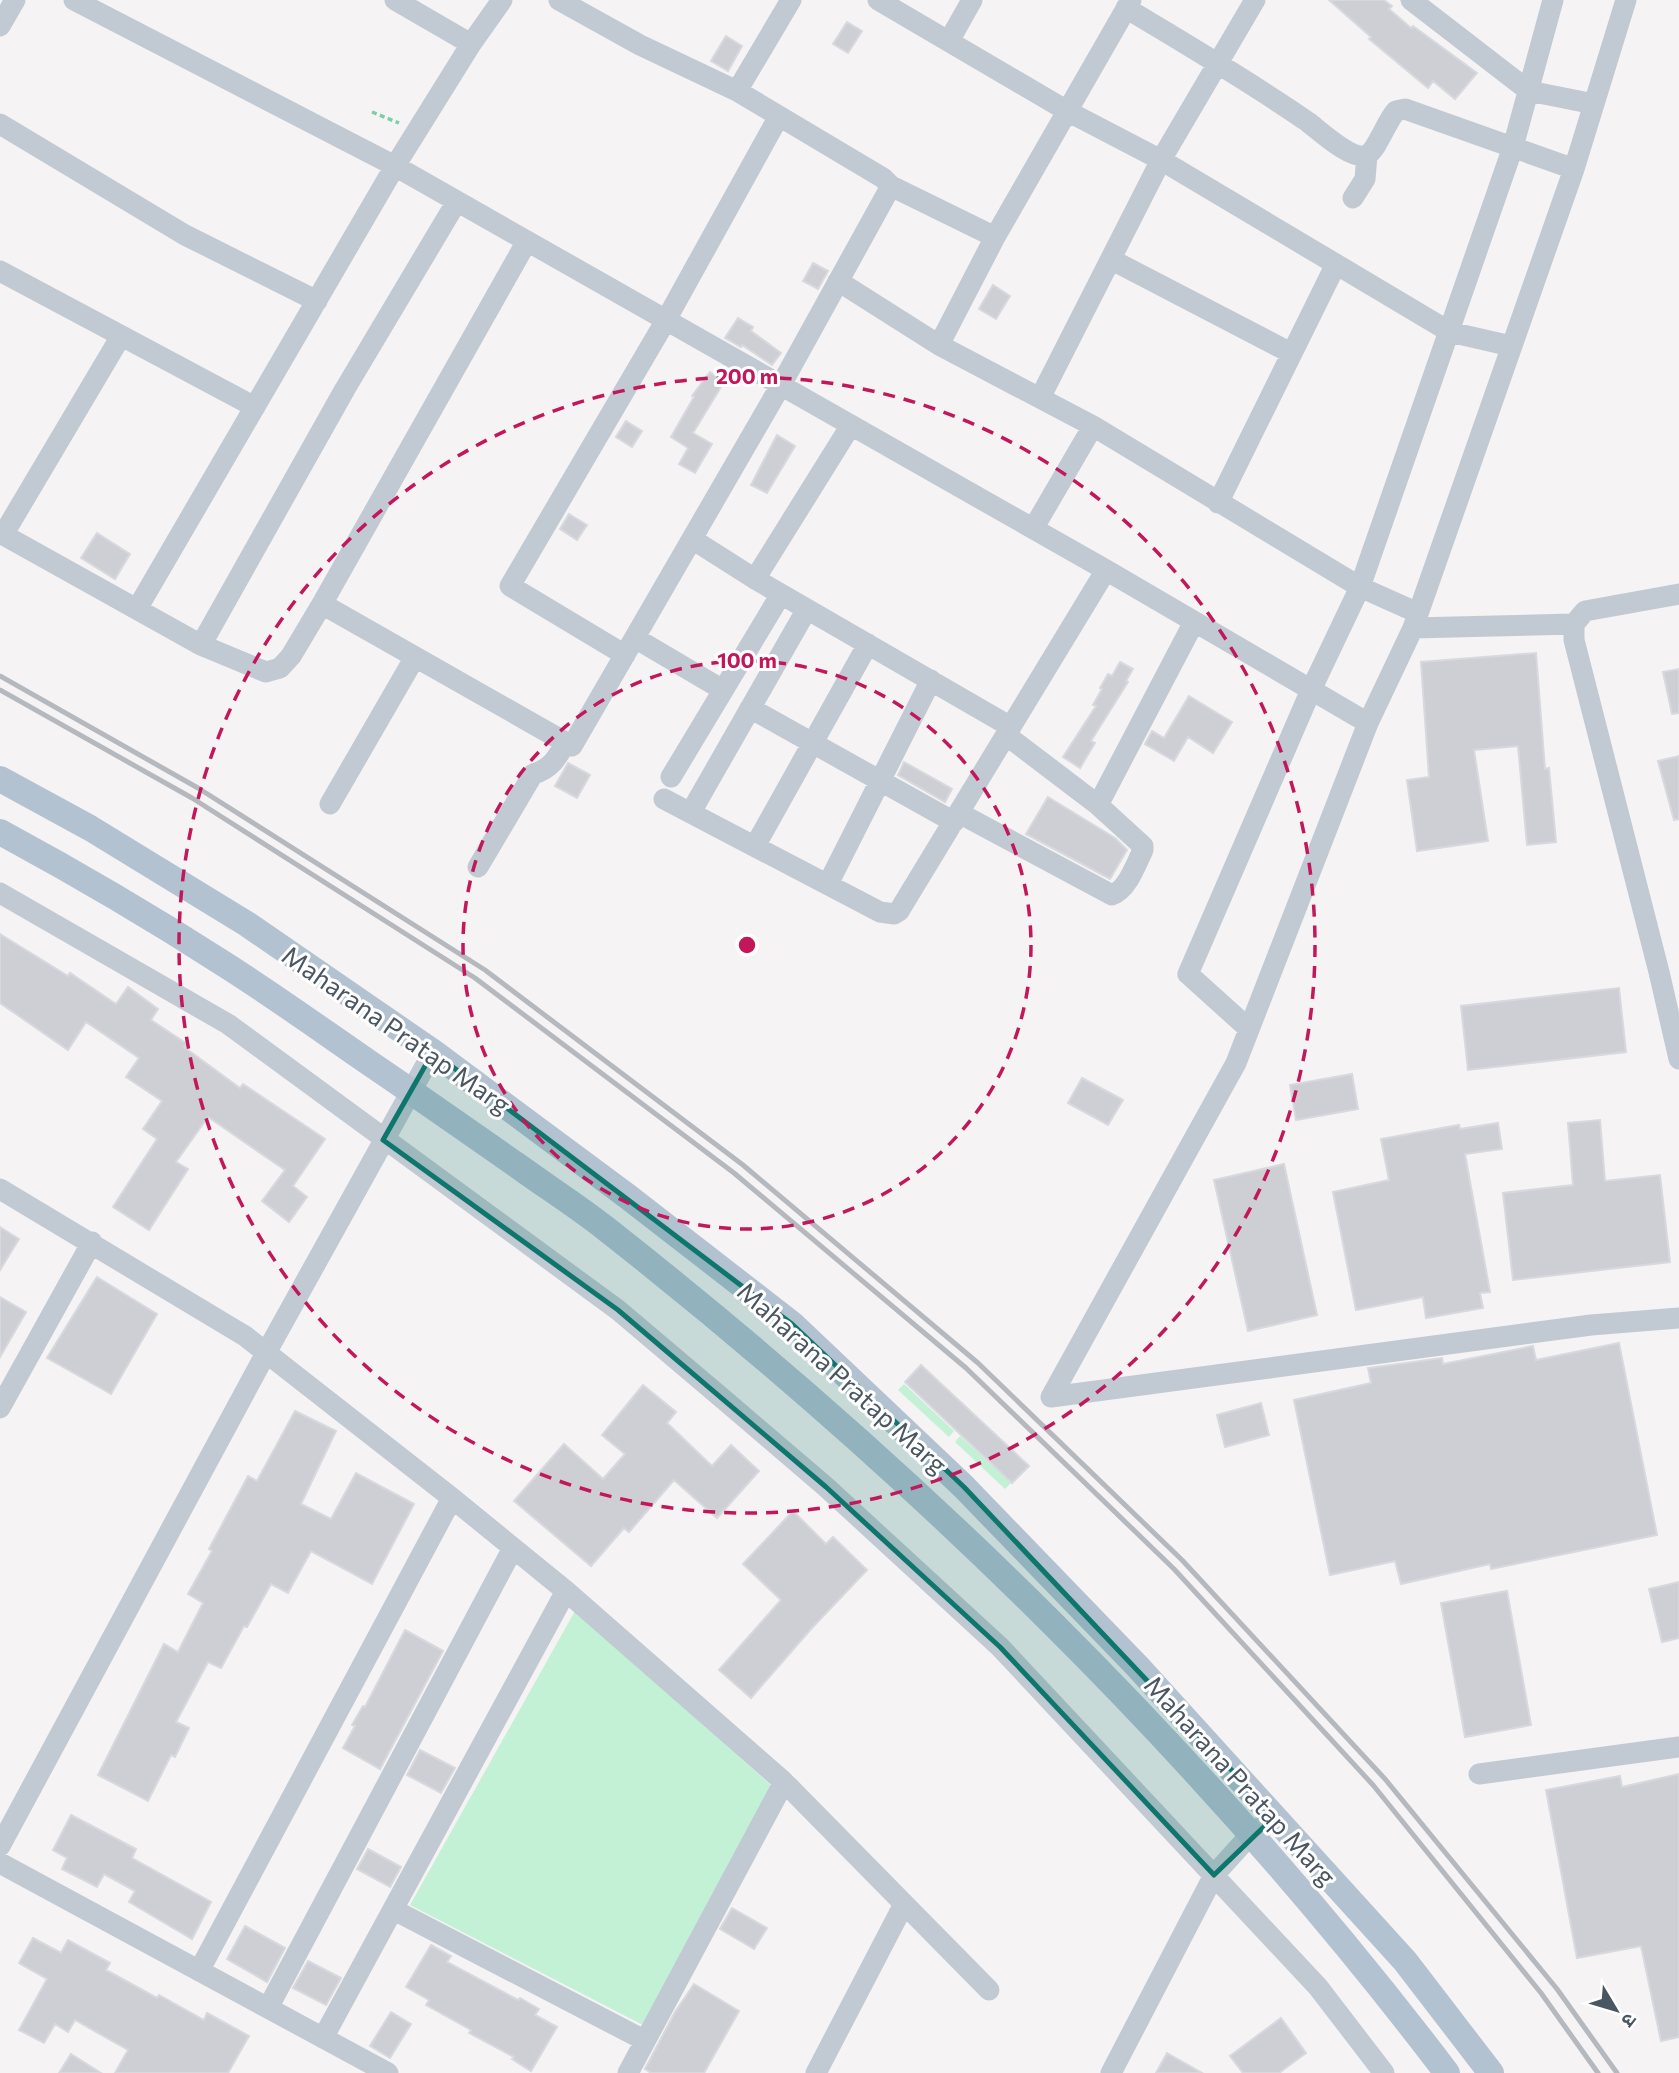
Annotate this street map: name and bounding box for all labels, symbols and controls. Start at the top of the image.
text: 200 m [716,363,778,388]
text: 100 m [717,647,777,672]
centre of rings [735,933,759,957]
street label: Maharana Pratap Marg [277,938,517,1120]
street label: Maharana Pratap Marg [732,1275,954,1479]
street label: Maharana Pratap Marg [1139,1669,1343,1891]
north arrow [1581,1975,1651,2045]
text: उ [1617,2009,1642,2033]

